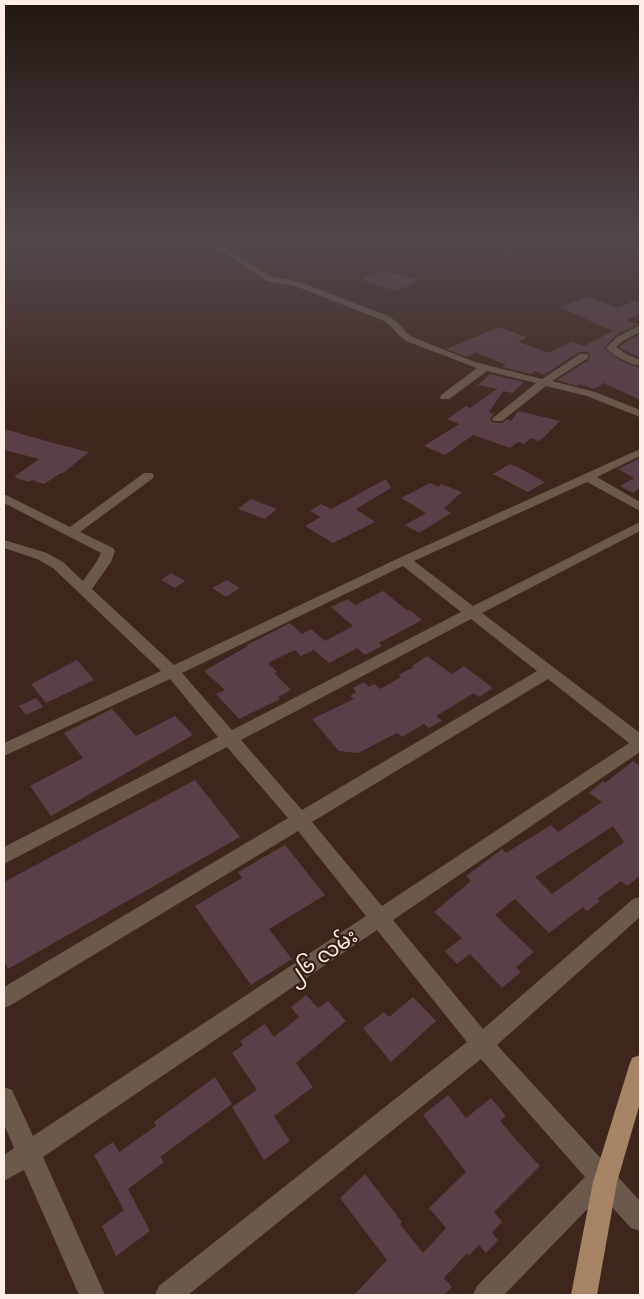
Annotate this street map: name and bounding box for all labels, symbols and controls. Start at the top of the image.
street label: ၂၆ လမ်း [280,920,365,992]

